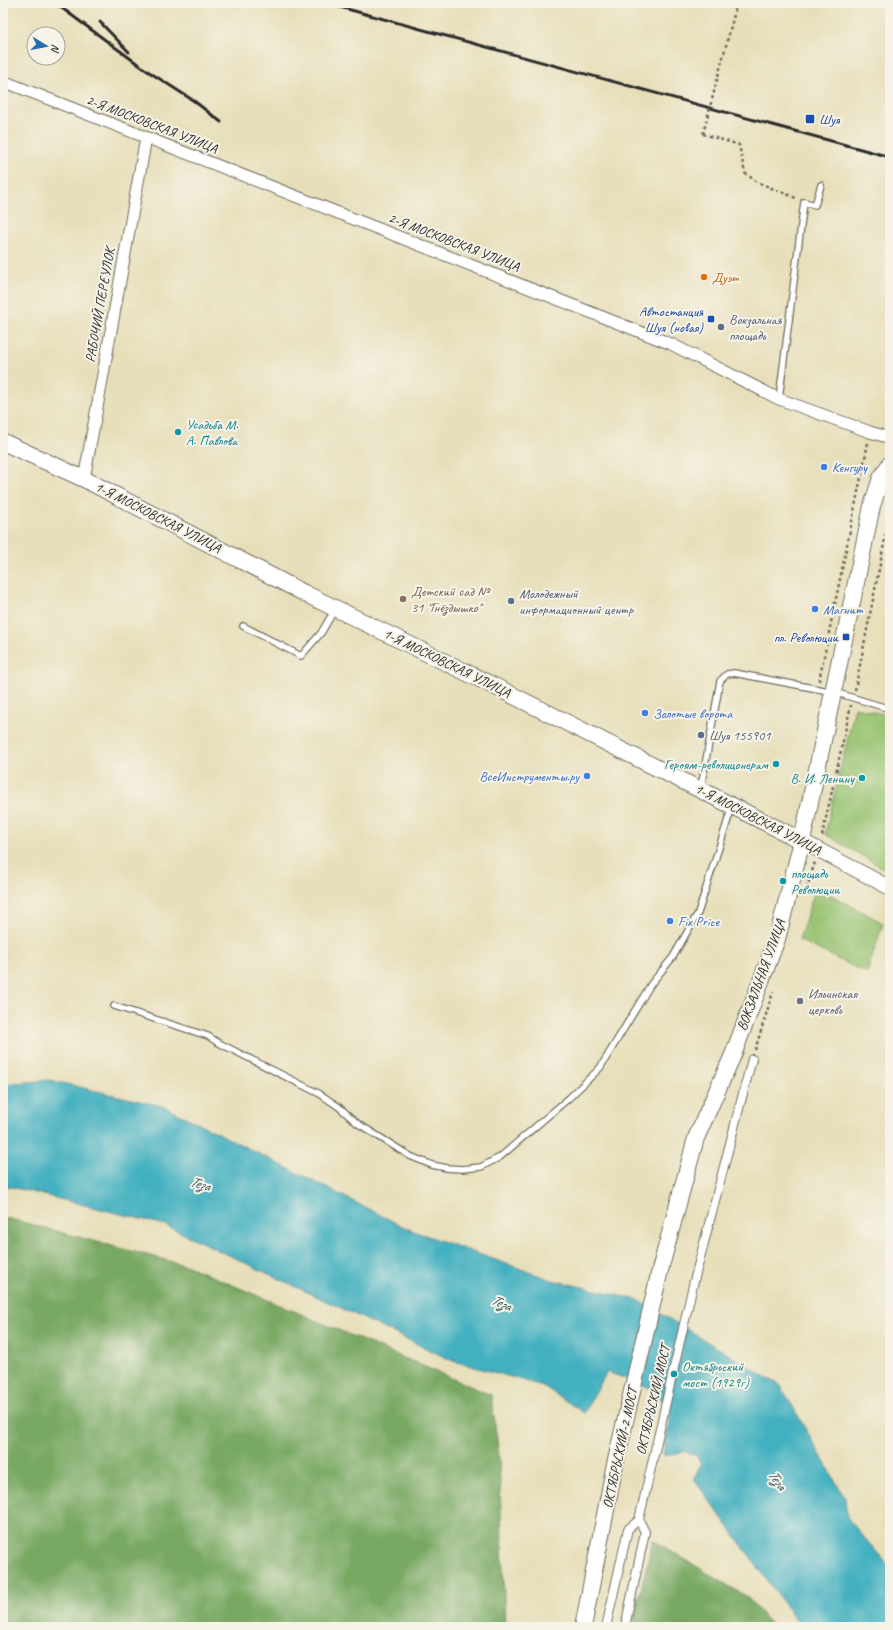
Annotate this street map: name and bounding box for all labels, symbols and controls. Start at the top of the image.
north arrow [26,26,66,66]
text: N [48,43,63,54]
street label: 2-Я МОСКОВСКАЯ УЛИЦА [84,91,221,157]
place label: Шуя [819,111,841,128]
marker: Шуя [804,113,816,125]
street label: 2-Я МОСКОВСКАЯ УЛИЦА [386,209,523,275]
street label: РАБОЧИЙ ПЕРЕУЛОК [82,243,119,364]
place label: Дуэт [712,269,739,286]
marker: Дуэт [699,272,709,282]
place label: Автостанция Шуя (новая) [639,303,704,336]
place label: Вокзальная площадь [729,311,783,344]
marker: Автостанция Шуя (новая) [706,314,716,324]
marker: Вокзальная площадь [716,322,726,332]
place label: Усадьба М. А. Павлова [186,416,238,449]
marker: Усадьба М. А. Павлова [173,427,183,437]
place label: Кенгуру [832,459,868,476]
marker: Кенгуру [819,462,829,472]
street label: 1-Я МОСКОВСКАЯ УЛИЦА [92,478,225,557]
place label: Детский сад № 31 "Гнёздышко" [411,583,491,616]
place label: Молодежный информационный центр [519,585,634,618]
marker: Детский сад № 31 "Гнёздышко" [398,594,408,604]
marker: Молодежный информационный центр [506,596,516,606]
place label: Магнит [823,601,864,618]
marker: Магнит [810,604,820,614]
street label: 1-Я МОСКОВСКАЯ УЛИЦА [381,625,514,702]
place label: пл. Революции [774,629,839,646]
marker: пл. Революции [841,632,851,642]
place label: Золотые ворота [653,705,733,722]
marker: Золотые ворота [640,708,650,718]
place label: Шуя 155901 [709,727,771,744]
marker: Шуя 155901 [696,730,706,740]
place label: Героям-револицонерам [664,756,769,773]
marker: Героям-револицонерам [771,759,781,769]
place label: ВсеИнструменты.ру [479,768,580,785]
place label: В. И. Ленину [791,770,855,787]
marker: ВсеИнструменты.ру [582,771,592,781]
marker: В. И. Ленину [857,773,867,783]
street label: 1-Я МОСКОВСКАЯ УЛИЦА [692,780,825,859]
place label: площадь Революции [791,865,840,898]
marker: площадь Революции [778,876,788,886]
place label: Fix Price [678,913,721,930]
marker: Fix Price [665,916,675,926]
street label: ВОКЗАЛЬНАЯ УЛИЦА [733,916,789,1033]
place label: Ильинская церковь [808,985,858,1018]
marker: Ильинская церковь [795,996,805,1006]
water label: Теза [188,1172,214,1196]
water label: Теза [488,1290,516,1316]
street label: ОКТЯБРЬСКИЙ МОСТ [632,1340,675,1457]
place label: Октябрьский мост (1929г) [682,1358,750,1391]
marker: Октябрьский мост (1929г) [669,1369,679,1379]
street label: ОКТЯБРЬСКИЙ-2 МОСТ [599,1383,642,1510]
water label: Теза [763,1466,792,1495]

